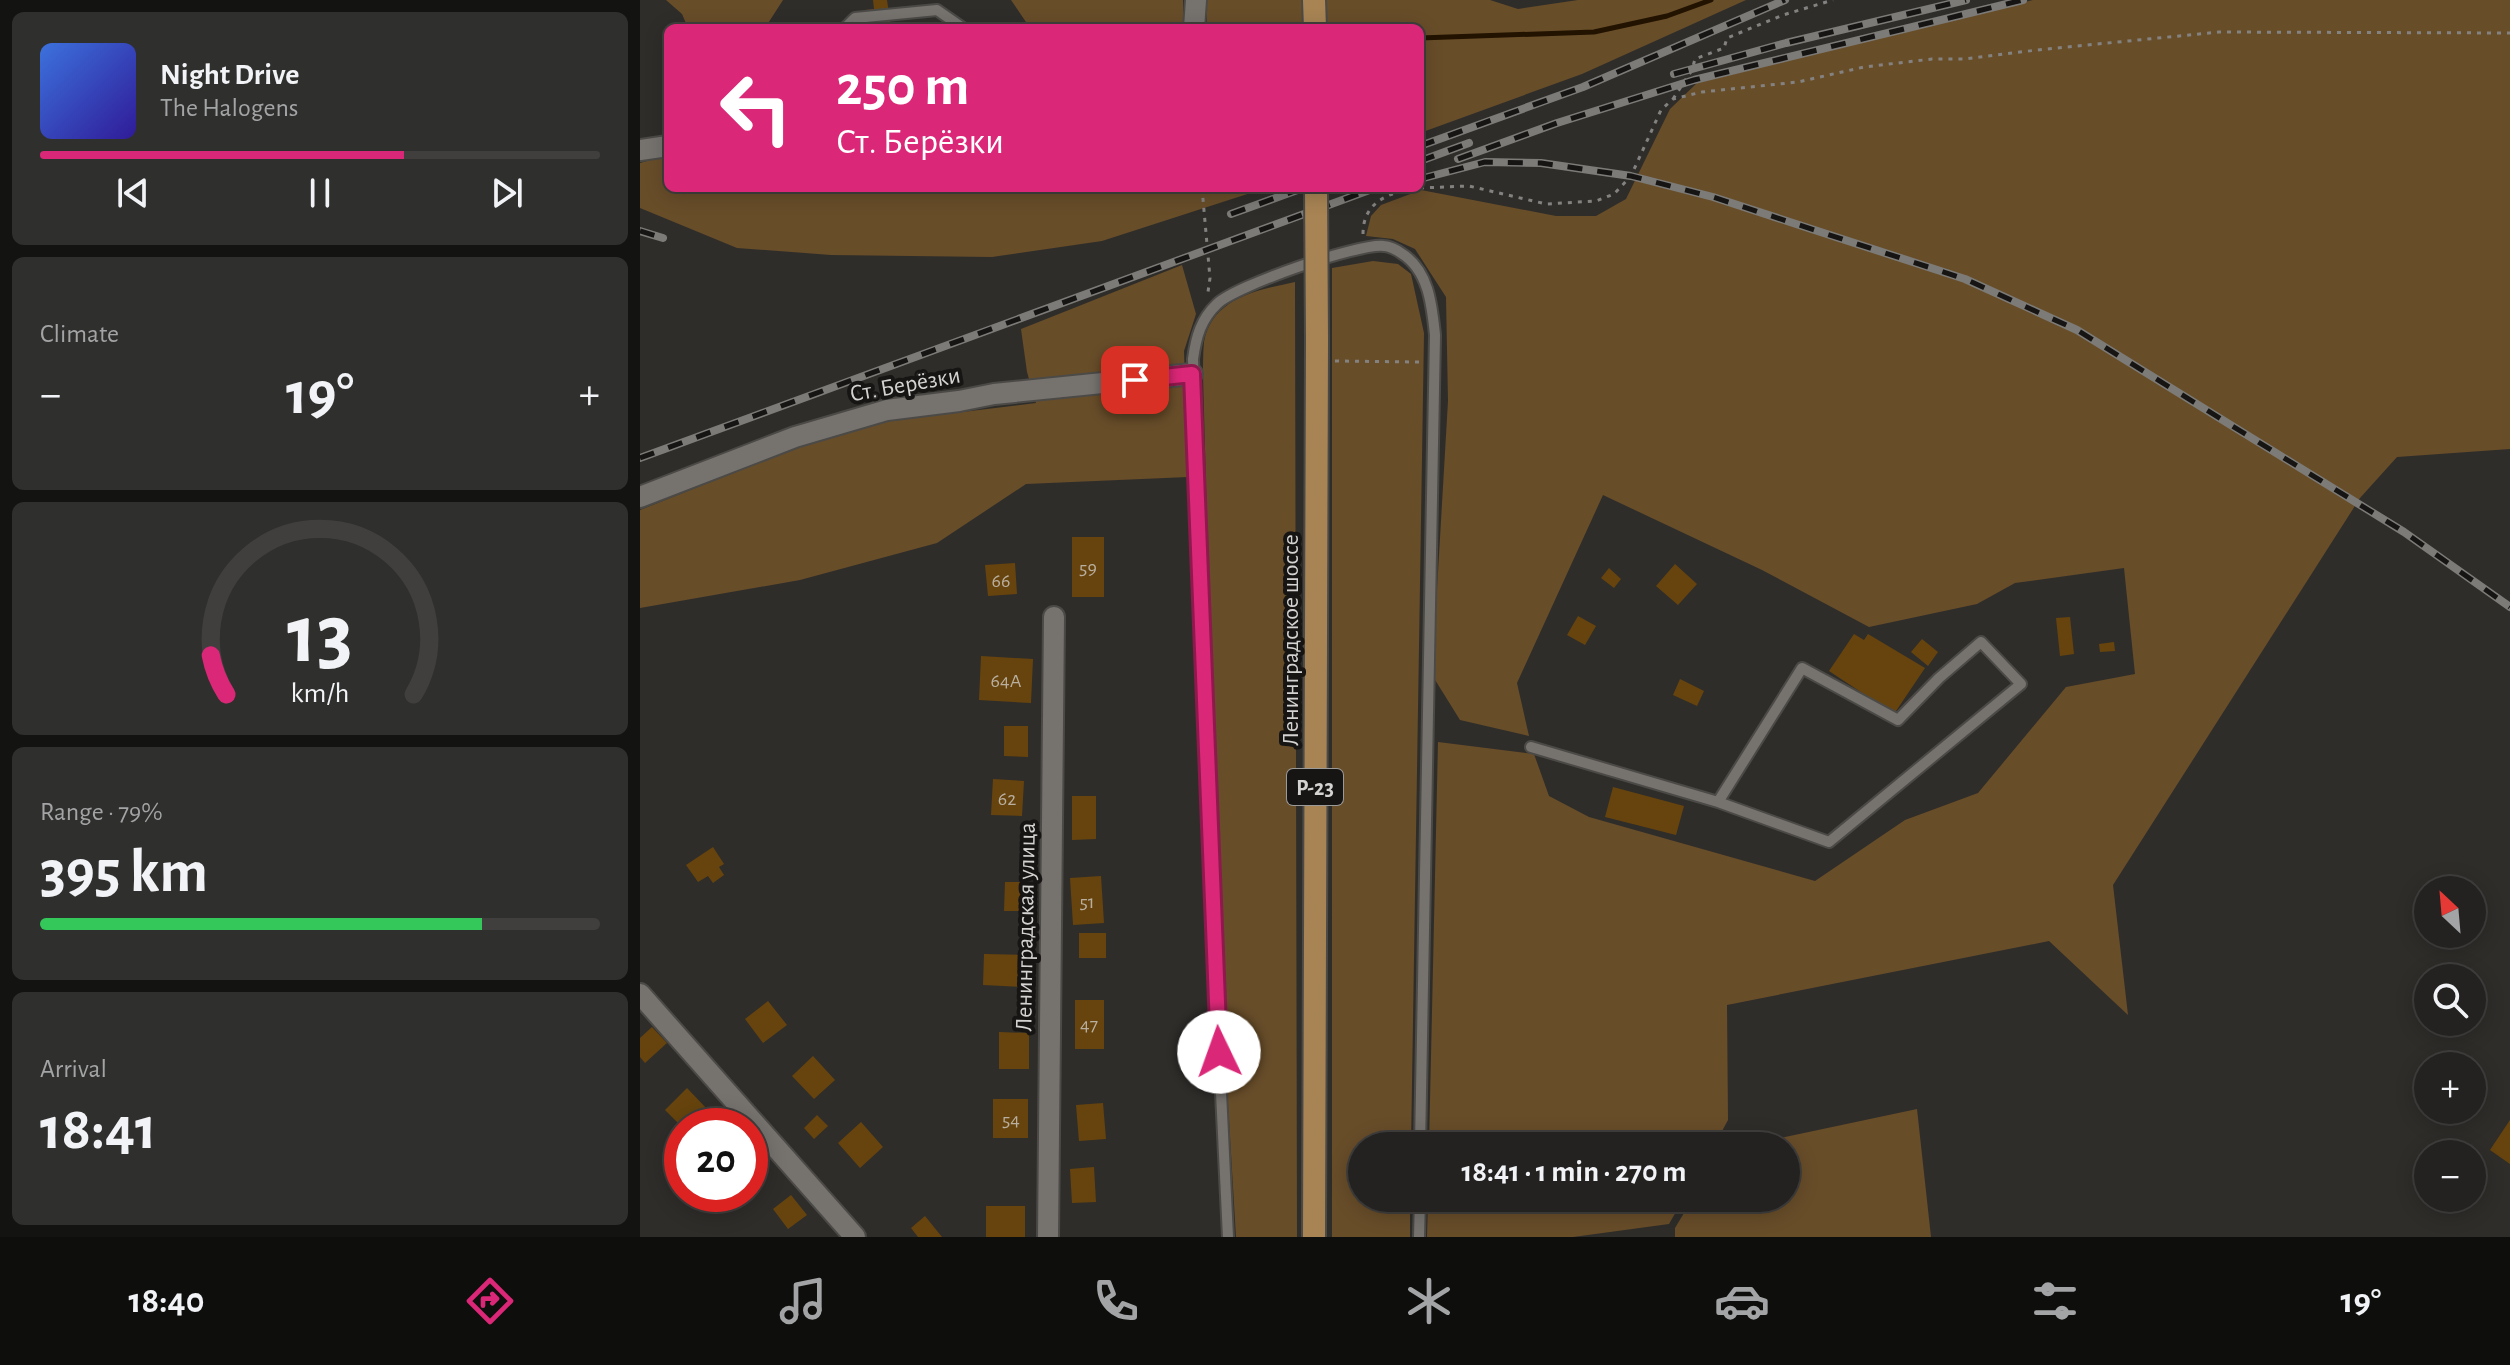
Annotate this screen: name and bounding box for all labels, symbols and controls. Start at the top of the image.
icon: left [704,56,808,160]
text: 250 m [836,59,969,115]
text: Night Drive [160,60,299,90]
text: The Halogens [160,95,298,121]
text: Ст. Берёзки [836,124,1004,160]
icon: previous [111,171,155,215]
icon: pause [298,171,342,215]
icon: next [485,171,529,215]
text: Climate [40,321,119,347]
pin [1101,346,1169,414]
icon: arrive [1113,358,1157,402]
street label: Ст. Берёзки [848,363,962,407]
text: 19° [286,365,354,425]
text: − [40,373,61,417]
text: + [579,373,600,417]
street label: Ленинградское шоссе [1279,534,1303,746]
house number: 59 [1079,558,1097,578]
house number: 66 [992,571,1010,591]
text: 13 [287,593,353,677]
house number: 64А [991,671,1022,691]
text: km/h [291,679,349,708]
road number: Р-23 [1287,769,1343,805]
house number: 62 [998,789,1016,809]
text: Range · 79% [40,799,163,825]
street label: Ленинградская улица [1012,822,1040,1032]
text: 395 km [40,843,208,903]
north arrow [2414,876,2486,948]
map controls [2414,876,2486,1212]
house number: 51 [1079,892,1095,912]
button: search [2414,964,2486,1036]
position arrow [1177,1010,1261,1094]
house number: 47 [1080,1015,1098,1035]
button: + [2414,1052,2486,1124]
text: Arrival [40,1056,107,1082]
text: 18:41 [40,1100,157,1160]
speed limit sign: 20 [664,1108,768,1212]
house number: 54 [1002,1110,1020,1130]
button: − [2414,1140,2486,1212]
text: 18:41 · 1 min · 270 m [1462,1157,1686,1187]
icon: directions [462,1273,518,1329]
icon: music [775,1273,831,1329]
icon: phone [1088,1273,1144,1329]
icon: climate [1401,1273,1457,1329]
icon: car [1714,1273,1770,1329]
icon: filters [2027,1273,2083,1329]
text: 18:40 [129,1283,204,1319]
text: 19° [2341,1283,2381,1319]

